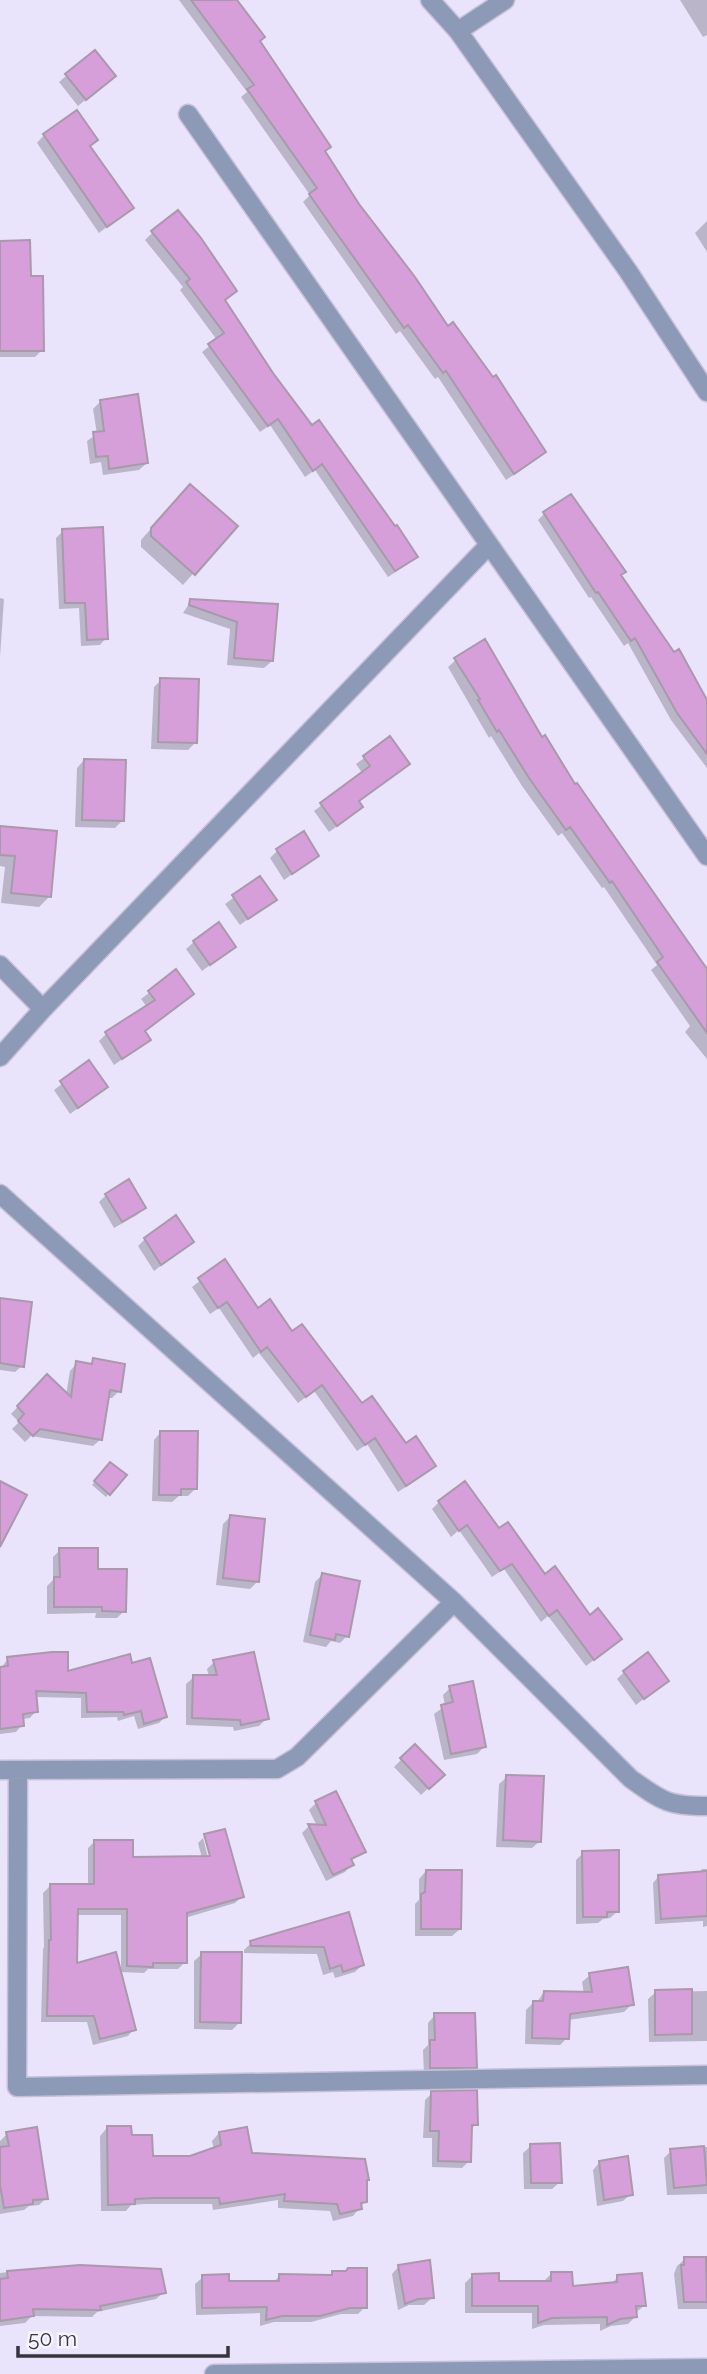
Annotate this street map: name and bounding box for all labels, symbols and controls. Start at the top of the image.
scale bar [18,2314,228,2358]
text: 50 m [28,2326,77,2351]

